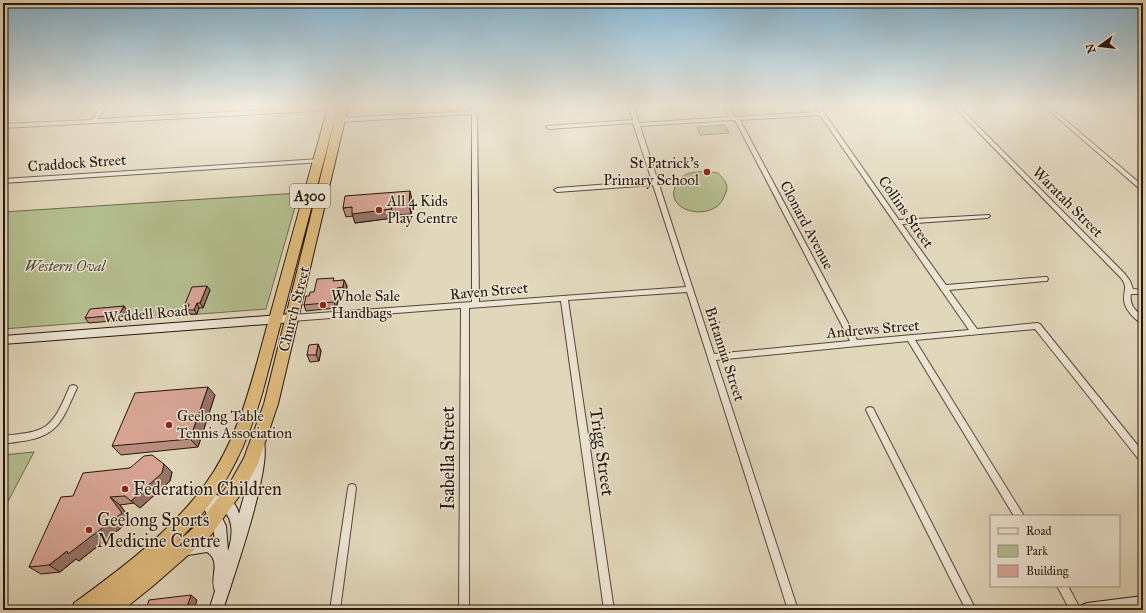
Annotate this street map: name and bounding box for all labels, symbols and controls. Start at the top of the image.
north arrow [1080,26,1120,66]
text: N [1083,42,1098,55]
street label: Craddock Street [27,151,128,175]
place label: St Patrick's Primary School [603,154,700,189]
street label: Waratah Street [1029,163,1107,241]
marker: St Patrick's Primary School [702,167,712,177]
street label: Collins Street [874,172,938,252]
street label: Clonard Avenue [776,178,838,272]
road number: A300 [290,184,330,208]
place label: All 4 Kids Play Centre [386,192,458,227]
marker: All 4 Kids Play Centre [374,205,384,215]
park label: Western Oval [25,257,107,275]
street label: Church Street [275,264,313,353]
street label: Raven Street [449,279,530,303]
place label: Whole Sale Handbags [331,287,400,322]
marker: Whole Sale Handbags [318,300,328,310]
street label: Weddell Road [103,301,189,327]
street label: Britannia Street [701,304,749,404]
street label: Andrews Street [825,316,921,342]
street label: Isabella Street [437,405,459,510]
street label: Trigg Street [584,406,619,498]
place label: Geelong Table Tennis Association [177,407,292,442]
marker: Geelong Table Tennis Association [164,420,174,430]
place label: Federation Children [133,478,282,500]
marker: Federation Children [120,484,130,494]
place label: Geelong Sports Medicine Centre [97,509,220,552]
legend [990,515,1120,587]
text: Road [1026,524,1052,538]
marker: Geelong Sports Medicine Centre [84,525,94,535]
text: Park [1026,544,1048,558]
text: Building [1026,564,1069,579]

